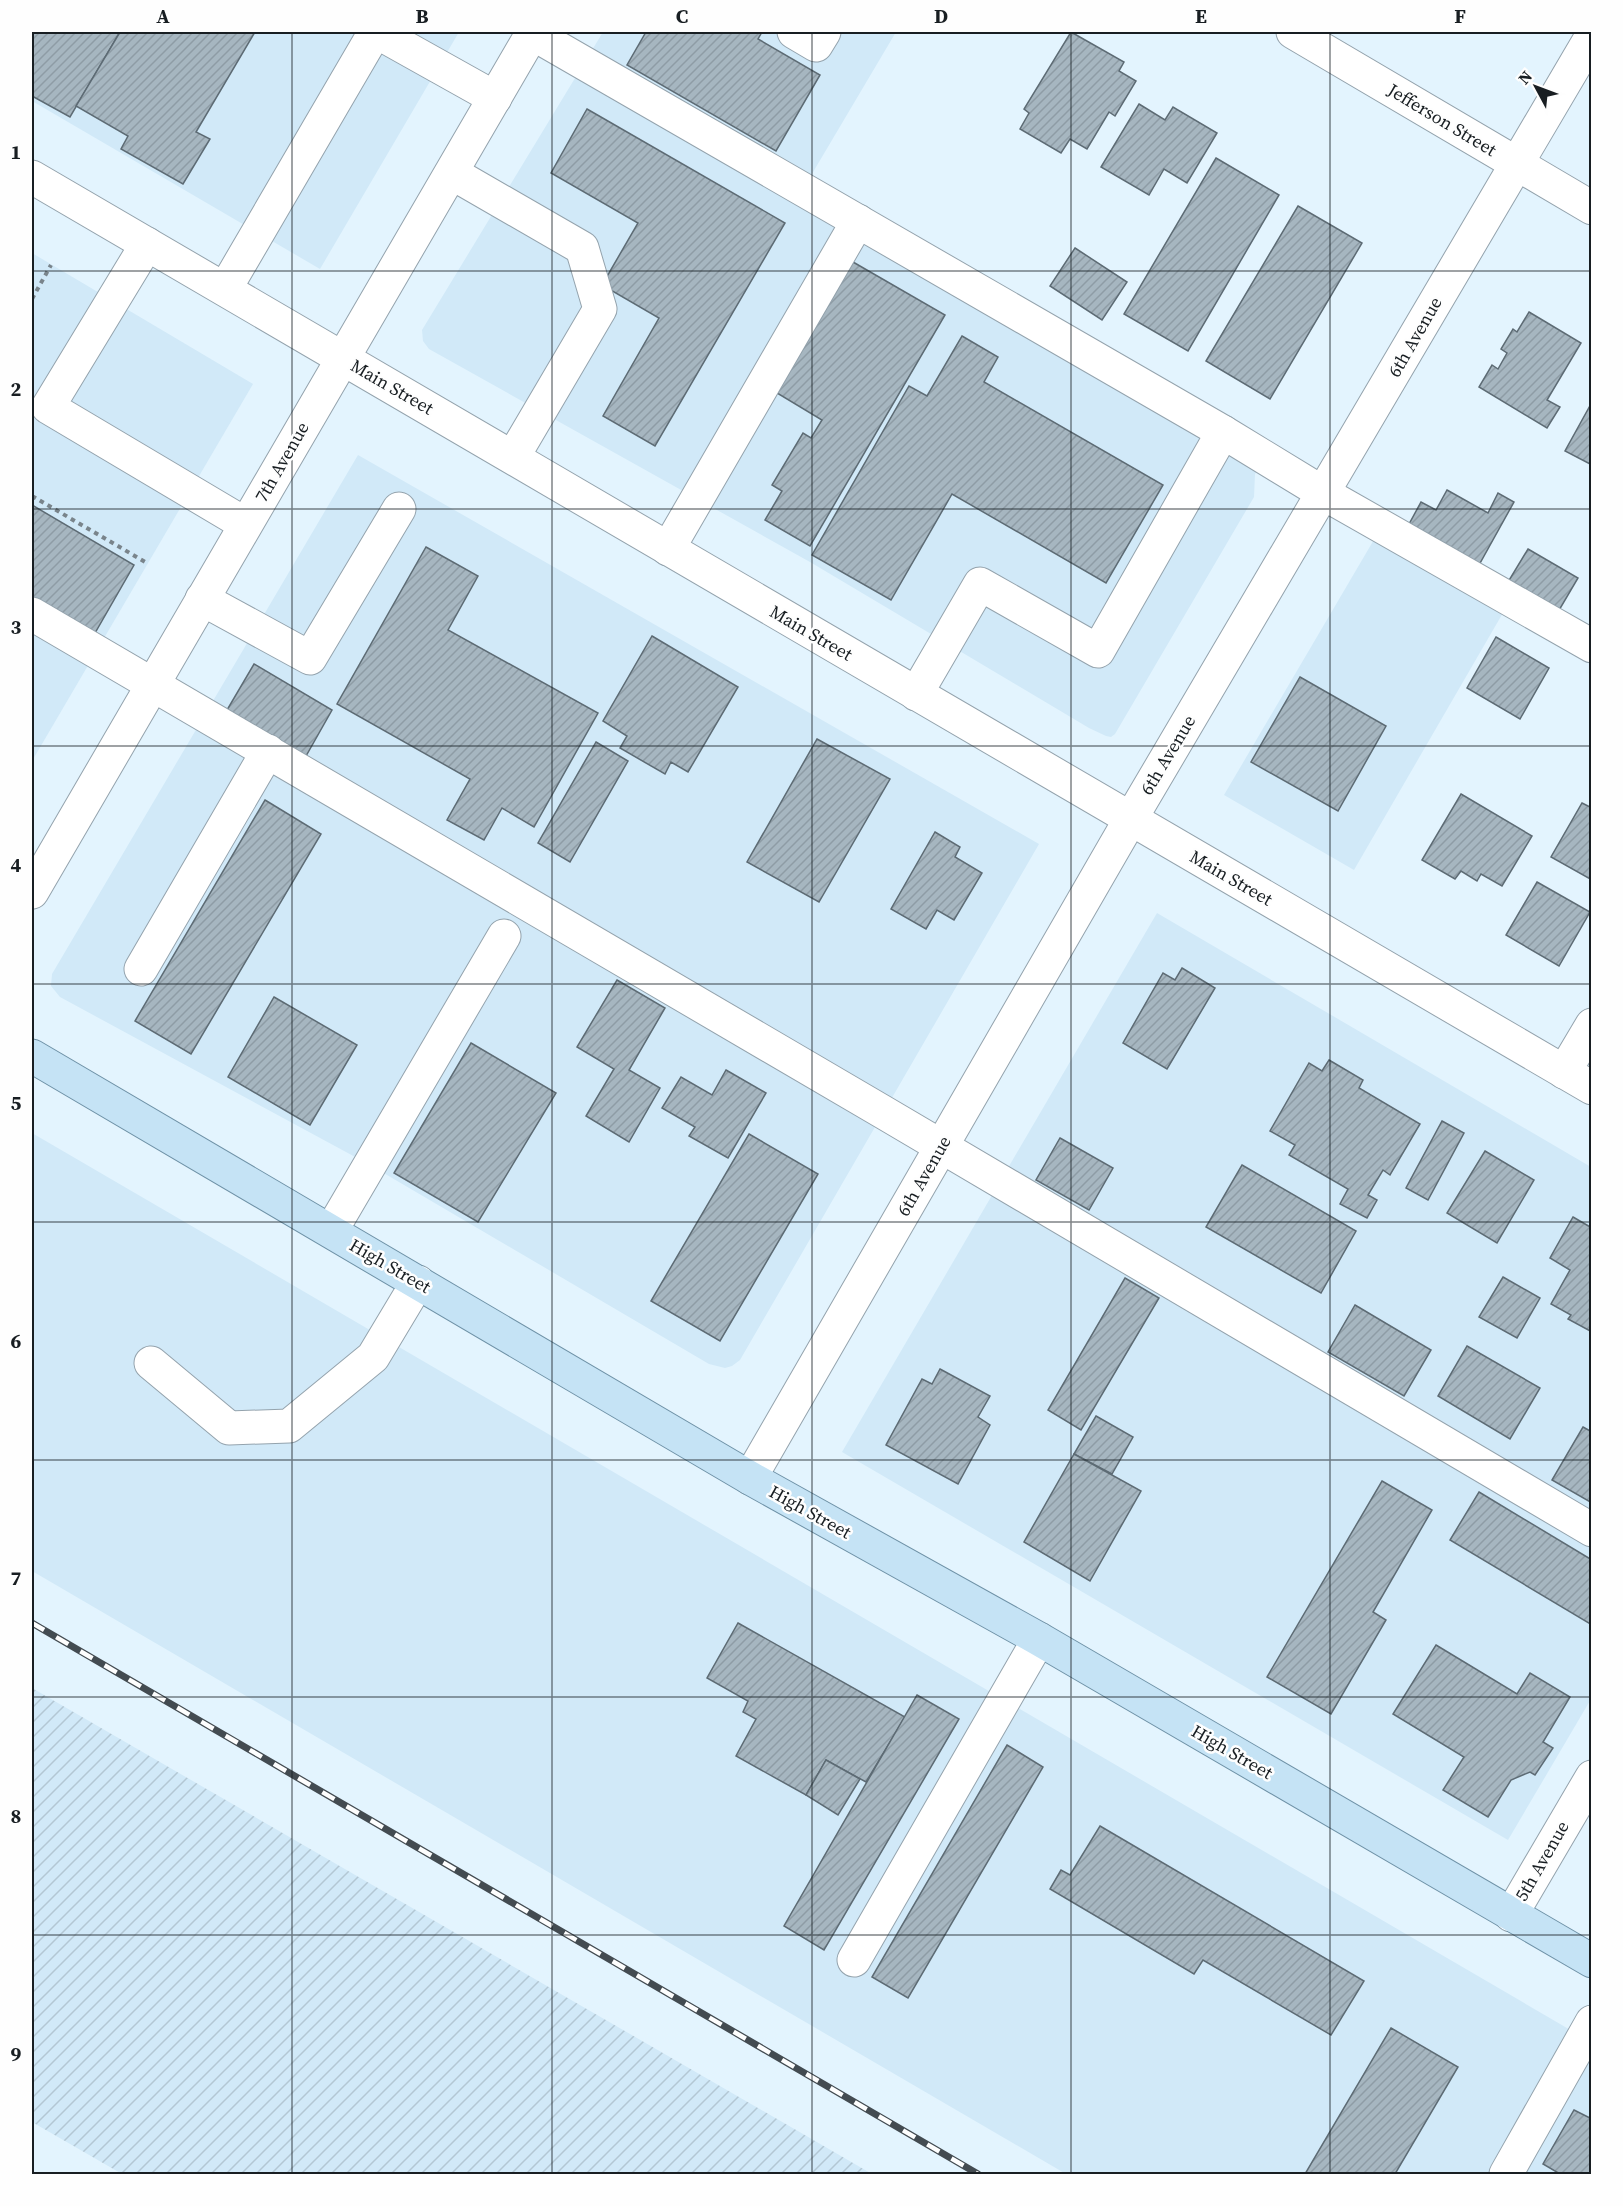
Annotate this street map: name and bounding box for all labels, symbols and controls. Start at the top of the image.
text: A [156,2,170,30]
text: B [415,2,429,30]
text: C [676,2,688,30]
text: D [934,2,948,30]
text: E [1195,2,1207,30]
text: F [1454,2,1466,30]
north arrow [1506,57,1566,117]
text: N [1513,65,1537,89]
street label: Jefferson Street [1382,77,1501,162]
text: 1 [11,138,21,166]
street label: 6th Avenue [1381,292,1448,382]
street label: Main Street [346,353,438,420]
text: 2 [11,375,22,403]
street label: 7th Avenue [248,417,315,507]
street label: Main Street [765,599,857,666]
text: 3 [11,613,22,641]
street label: 6th Avenue [1134,710,1201,799]
street label: Main Street [1185,844,1277,911]
text: 4 [11,851,22,879]
text: 5 [11,1089,22,1117]
street label: 6th Avenue [890,1131,957,1221]
street label: High Street [345,1232,436,1299]
text: 6 [11,1327,22,1355]
street label: High Street [765,1479,856,1544]
text: 7 [11,1564,22,1592]
street label: High Street [1187,1718,1278,1785]
text: 8 [11,1802,21,1830]
street label: 5th Avenue [1508,1816,1575,1906]
text: 9 [11,2040,22,2068]

